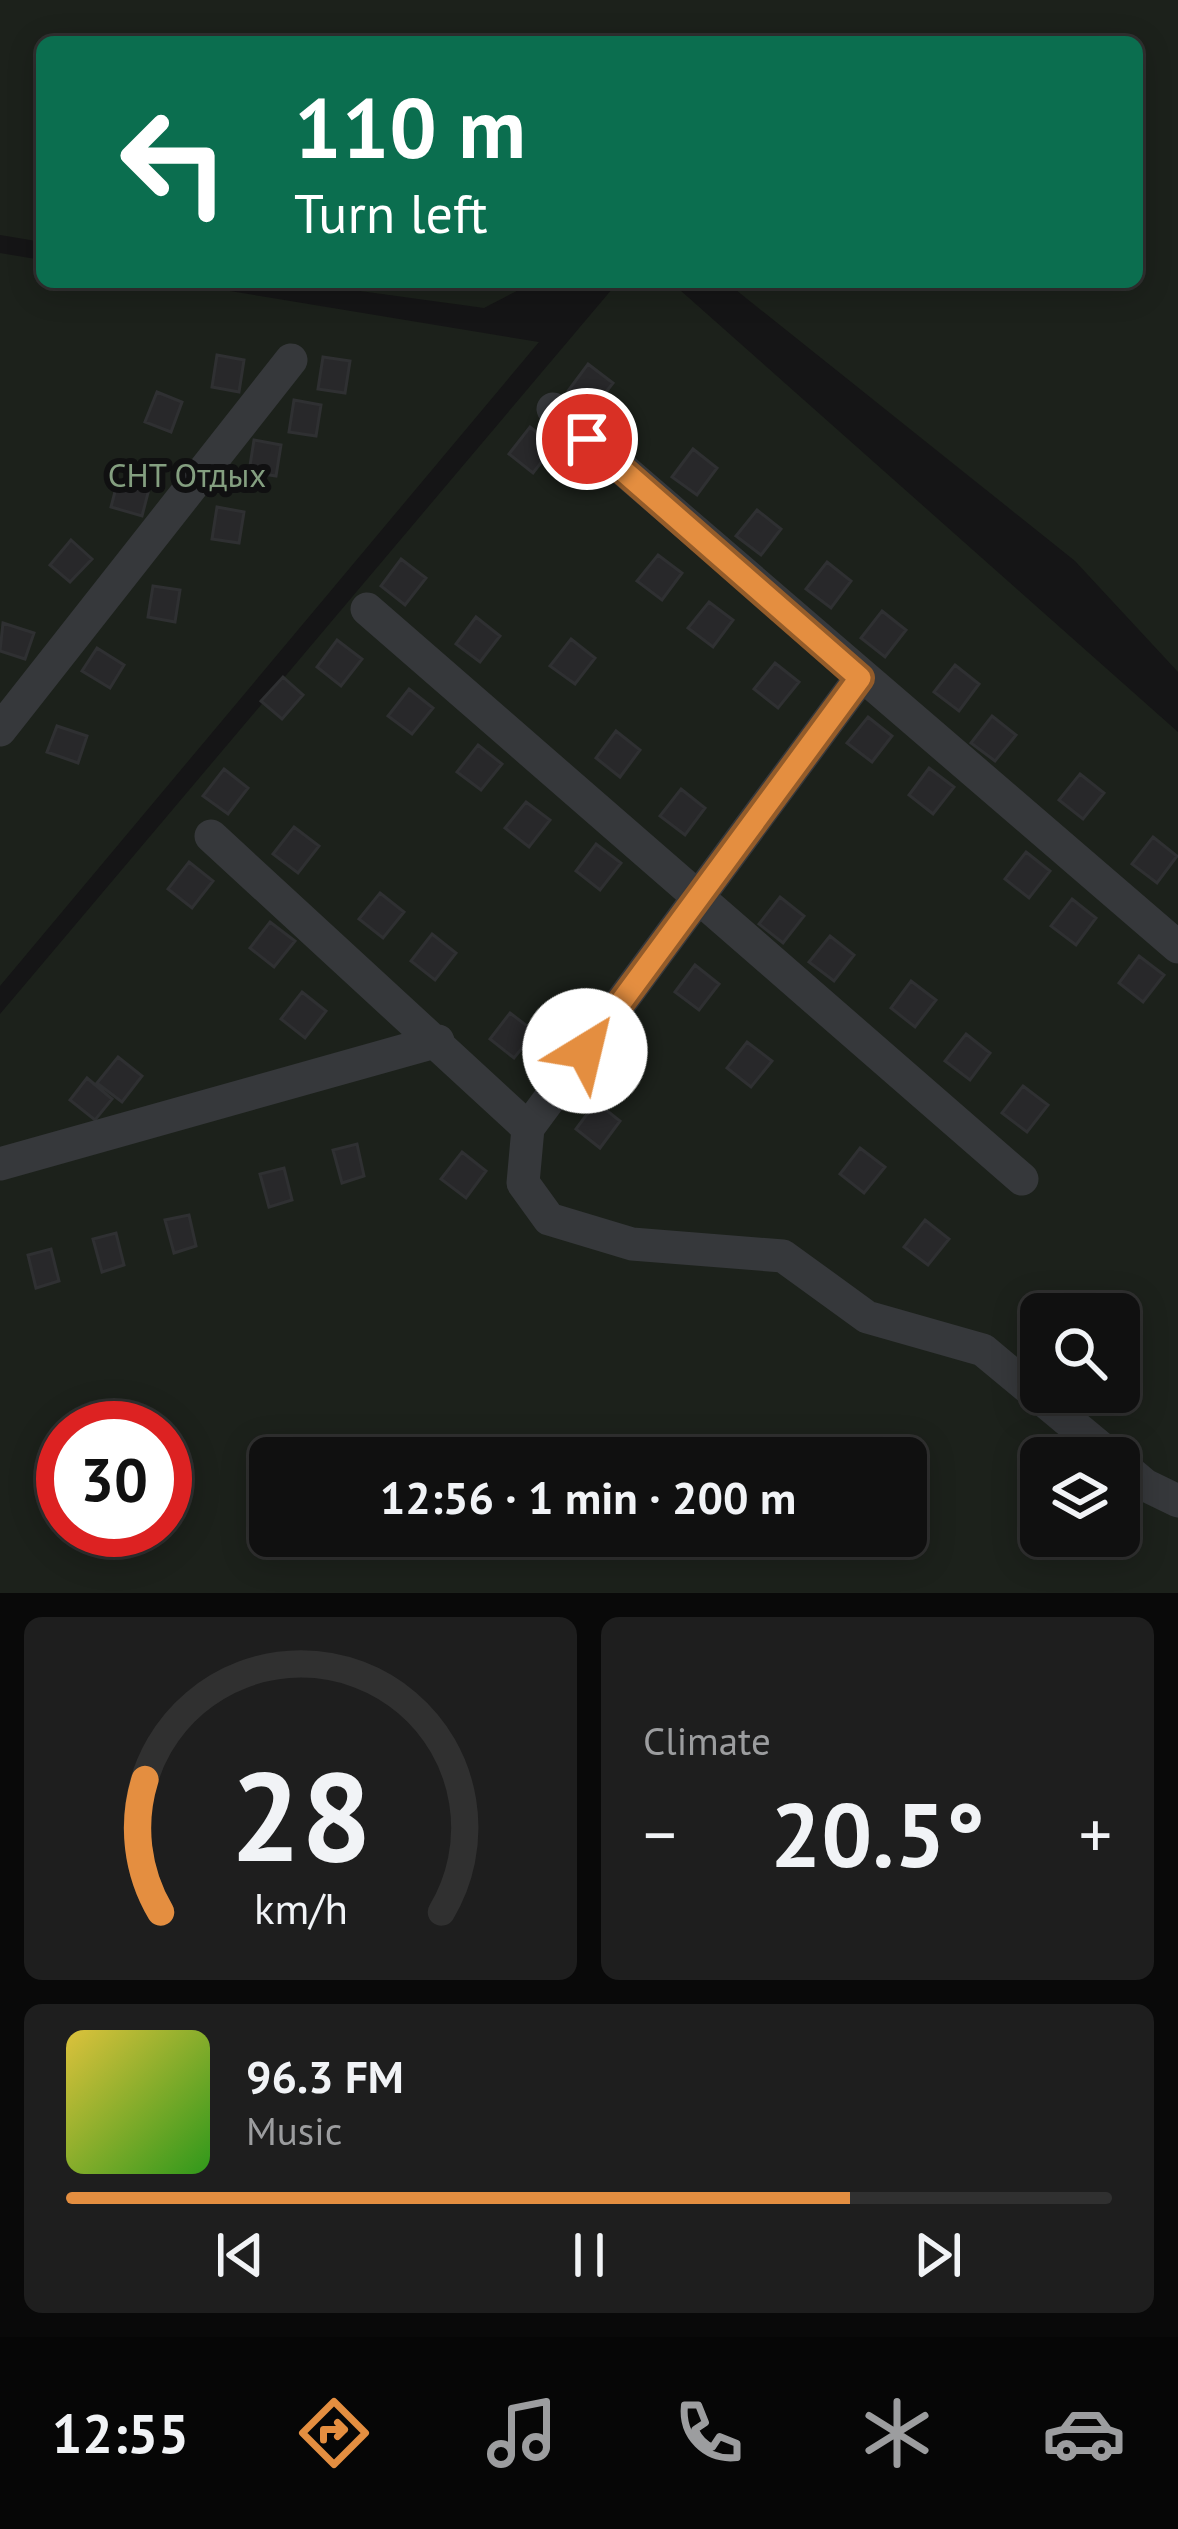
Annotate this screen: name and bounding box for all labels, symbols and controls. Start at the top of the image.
text: 110 m [294,72,526,181]
icon: left [96,84,252,240]
text: Turn left [294,178,488,248]
pin [536,388,638,490]
icon: arrive [554,406,620,472]
park label: СНТ Отдых [108,453,266,496]
position arrow [522,988,648,1114]
map controls [1020,1293,1140,1557]
button: search [1020,1293,1140,1413]
speed limit sign: 30 [36,1401,192,1557]
button: layers [1020,1437,1140,1557]
text: 12:56 · 1 min · 200 m [380,1468,796,1526]
text: Climate [643,1715,771,1766]
text: 28 [230,1734,371,1895]
text: 20.5° [770,1775,985,1892]
text: − [643,1791,676,1876]
text: + [1079,1791,1112,1876]
text: km/h [253,1879,348,1935]
text: 96.3 FM [246,2047,404,2105]
text: Music [246,2105,342,2156]
icon: previous [207,2222,273,2288]
icon: pause [556,2222,622,2288]
icon: next [905,2222,971,2288]
icon: directions [292,2391,376,2475]
icon: music [480,2391,564,2475]
icon: phone [667,2391,751,2475]
icon: climate [855,2391,939,2475]
icon: car [1042,2391,1126,2475]
text: 12:55 [52,2398,189,2468]

